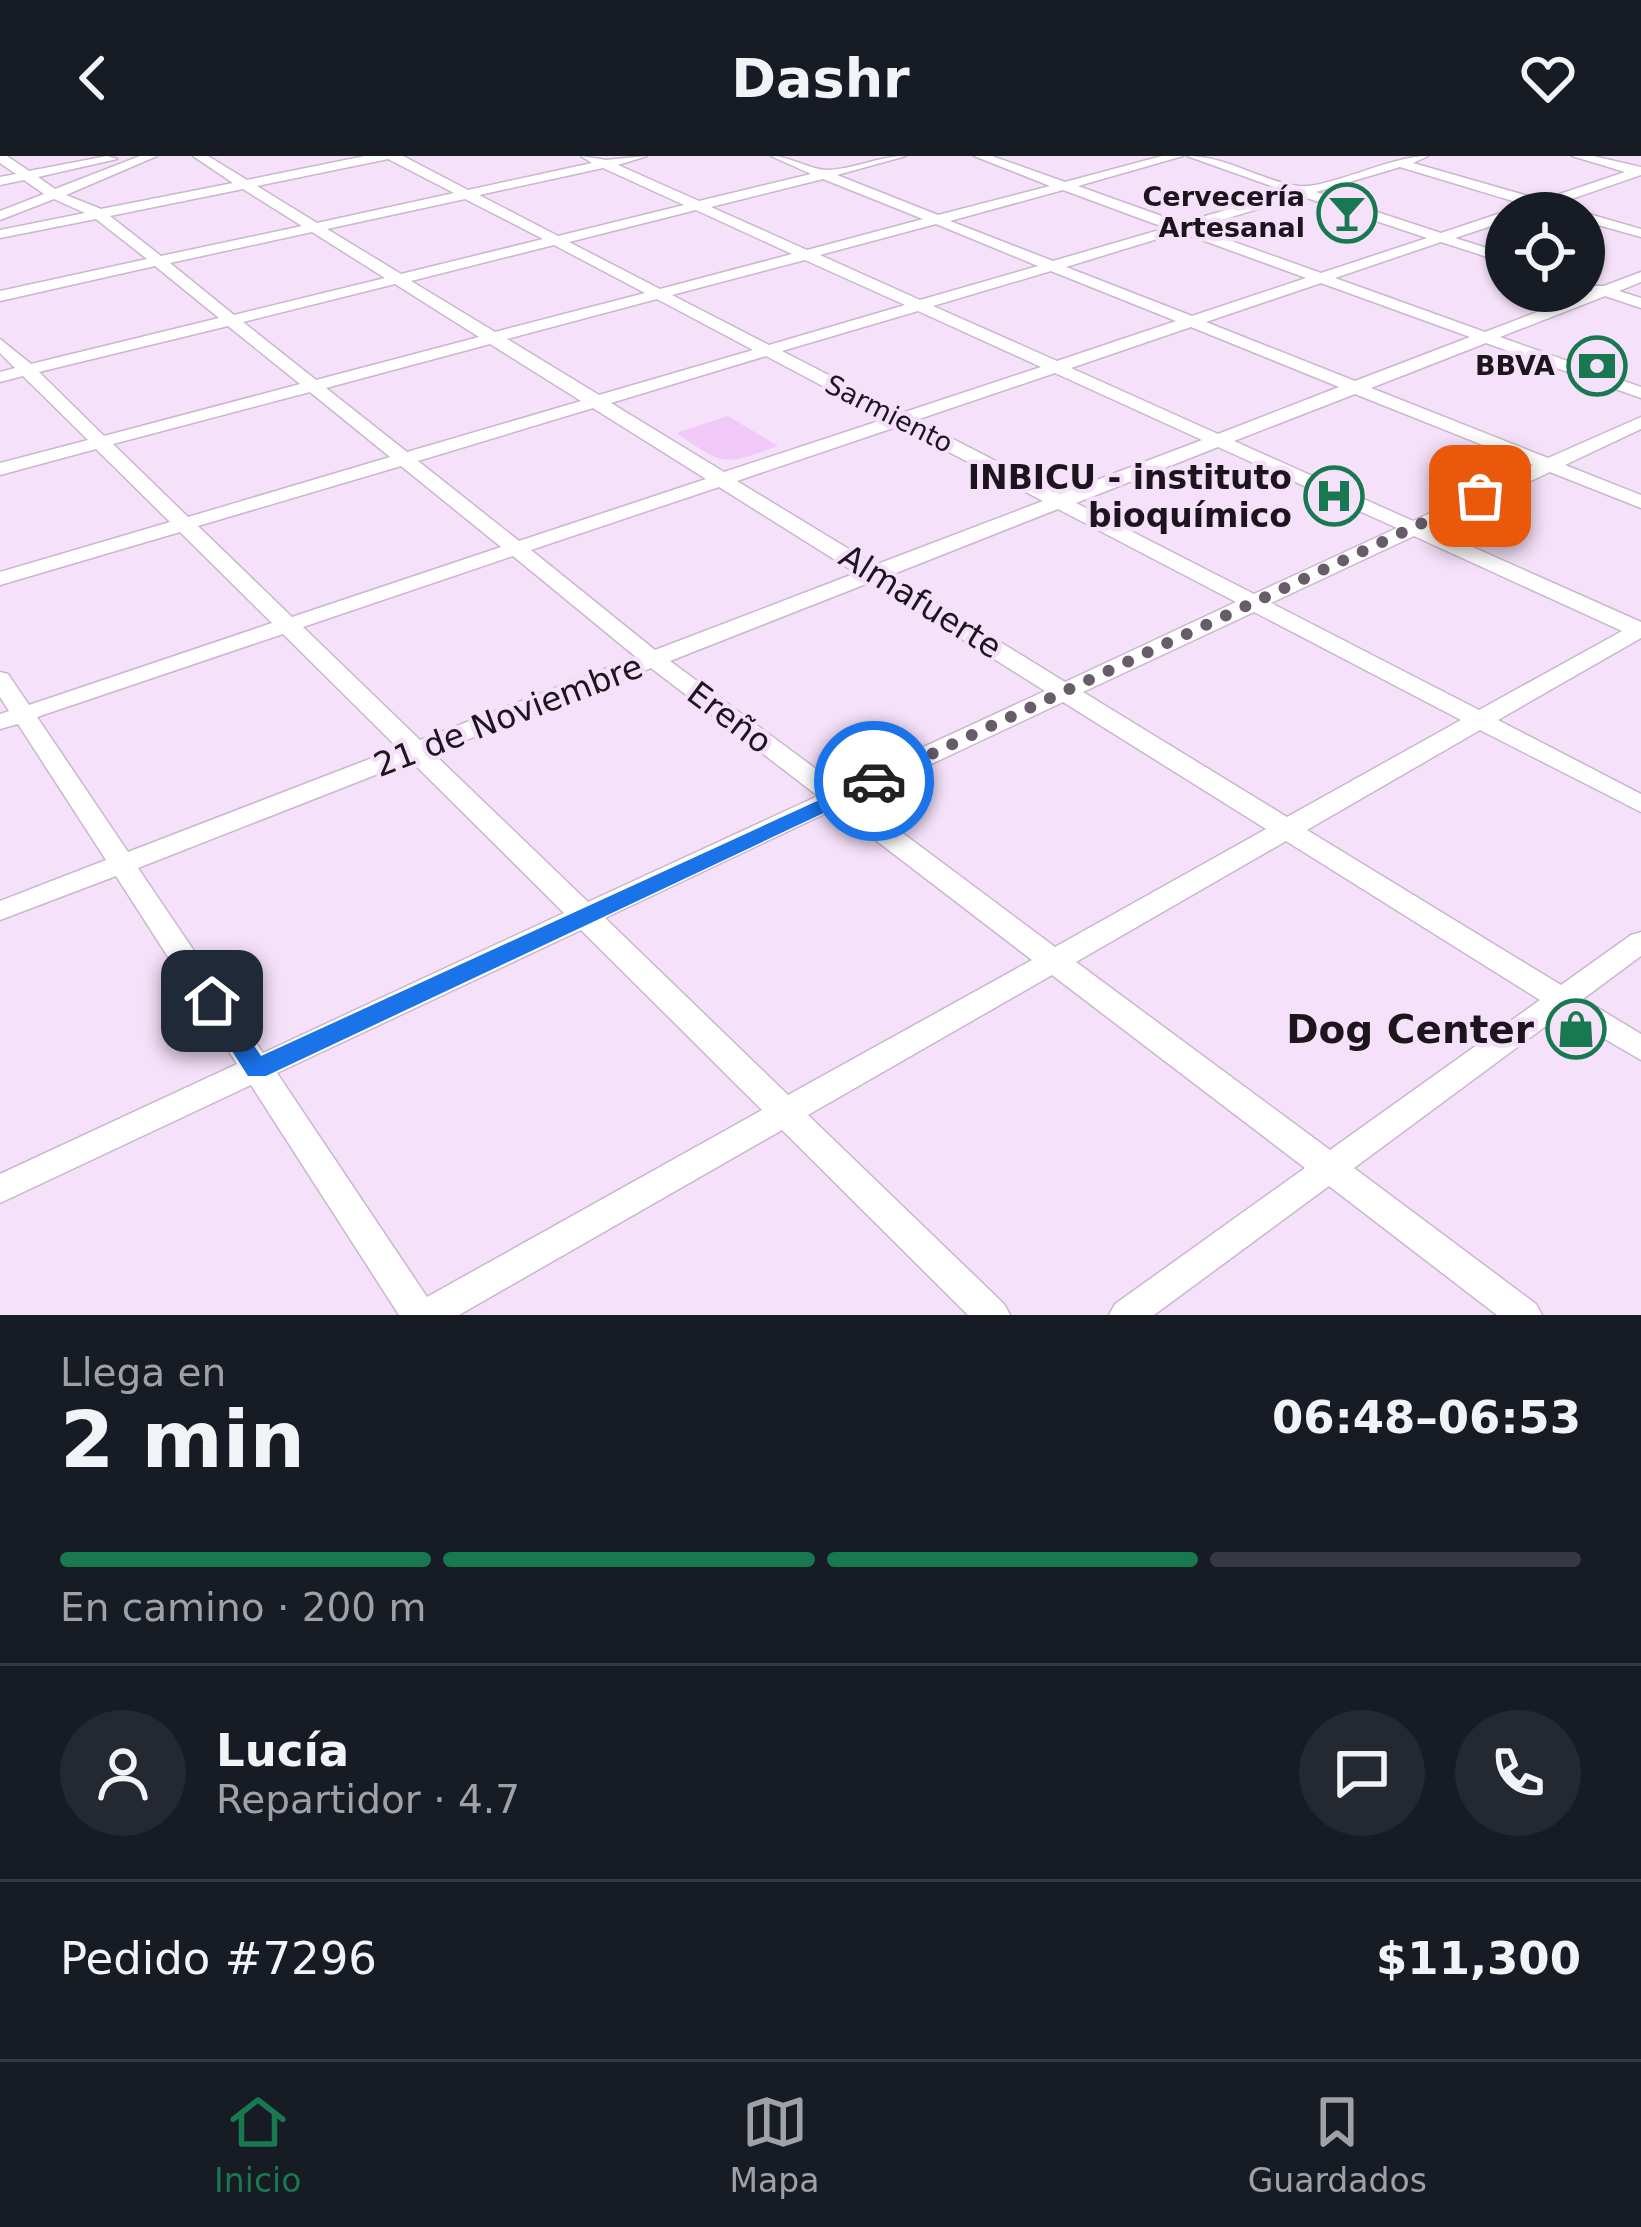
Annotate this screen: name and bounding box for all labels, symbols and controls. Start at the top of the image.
icon: back [60,45,126,111]
icon: heart [1515,45,1581,111]
text: Dashr [731,47,910,110]
place label: Cervecería Artesanal [1143,181,1305,243]
bar icon: Cervecería Artesanal [1316,182,1378,244]
map controls [1485,192,1605,312]
button: locate [1485,192,1605,312]
bank icon: BBVA [1566,335,1628,397]
place label: BBVA [1475,350,1555,381]
street label: Sarmiento [820,368,958,459]
pin [1429,445,1531,547]
place label: INBICU - instituto bioquímico [968,458,1292,535]
icon: bag [1447,463,1513,529]
hospital icon: INBICU - instituto bioquímico [1303,465,1365,527]
street label: Almafuerte [832,536,1009,667]
street label: 21 de Noviembre [368,646,648,785]
street label: Ereño [680,673,779,762]
courier [814,721,934,841]
icon: car [841,748,907,814]
pin [161,950,263,1052]
icon: home [179,968,245,1034]
shop icon: Dog Center [1545,998,1607,1060]
place label: Dog Center [1286,1007,1535,1052]
text: Llega en [60,1350,226,1395]
text: 06:48–06:53 [1272,1391,1581,1444]
text: 2 min [60,1395,305,1485]
text: En camino · 200 m [60,1585,427,1630]
button: person [60,1710,186,1836]
button: chat [1299,1710,1425,1836]
button: phone [1455,1710,1581,1836]
text: Lucía [216,1724,349,1777]
text: Repartidor · 4.7 [216,1777,520,1822]
text: Pedido #7296 [60,1932,377,1985]
text: $11,300 [1376,1932,1581,1985]
tab: Inicio [214,2089,301,2200]
tab: Mapa [730,2089,819,2200]
tab: Guardados [1248,2089,1427,2200]

